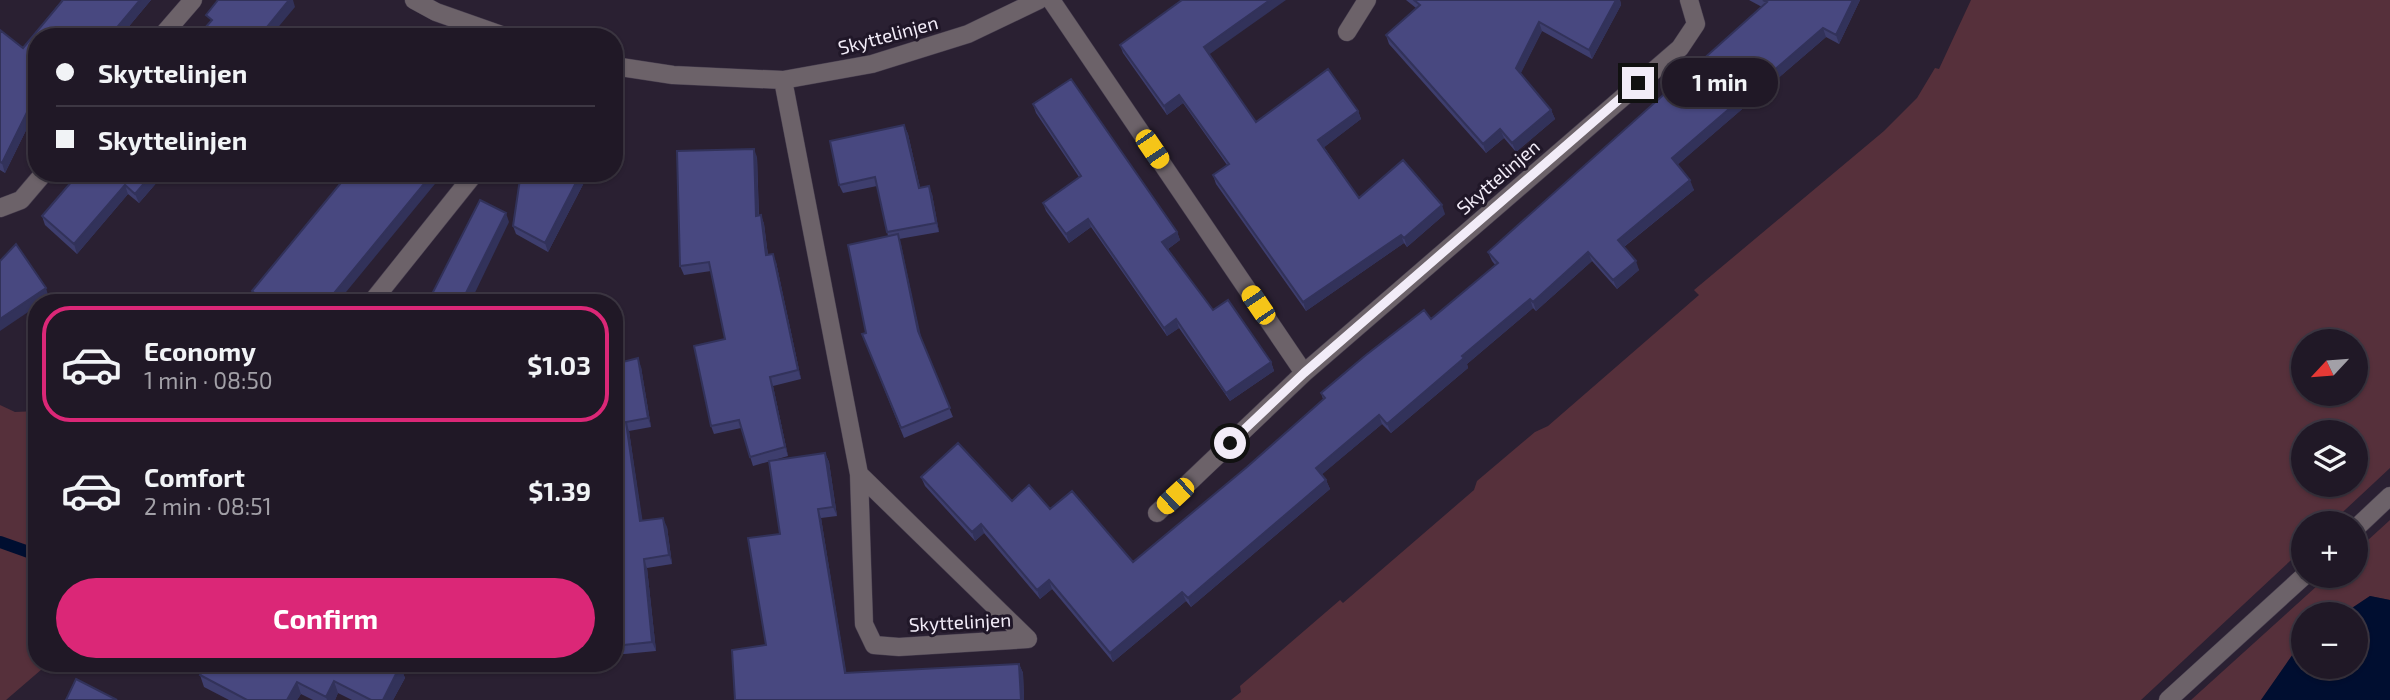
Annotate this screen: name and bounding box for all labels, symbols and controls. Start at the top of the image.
street label: Skyttelinjen [835,10,940,59]
text: Skyttelinjen [98,57,247,88]
callout: 1 min [1662,58,1778,108]
route end [1622,67,1654,99]
text: 1 min [1692,68,1748,96]
text: Skyttelinjen [98,124,247,155]
car [1132,126,1173,172]
street label: Skyttelinjen [1451,134,1544,219]
car [1238,282,1279,328]
north arrow [2291,329,2368,406]
map controls [2291,329,2368,679]
icon: car [60,333,123,396]
text: Economy [144,335,256,366]
text: $1.03 [527,349,591,380]
text: 1 min · 08:50 [144,366,273,394]
button: layers [2291,420,2368,497]
route start [1214,427,1246,459]
icon: car [60,459,123,522]
text: Comfort [144,461,245,492]
car [1153,474,1198,518]
text: $1.39 [528,475,591,506]
text: 2 min · 08:51 [144,492,272,520]
button: + [2291,511,2368,588]
button: Confirm [56,578,595,658]
button: − [2291,602,2368,679]
street label: Skyttelinjen [908,607,1012,636]

